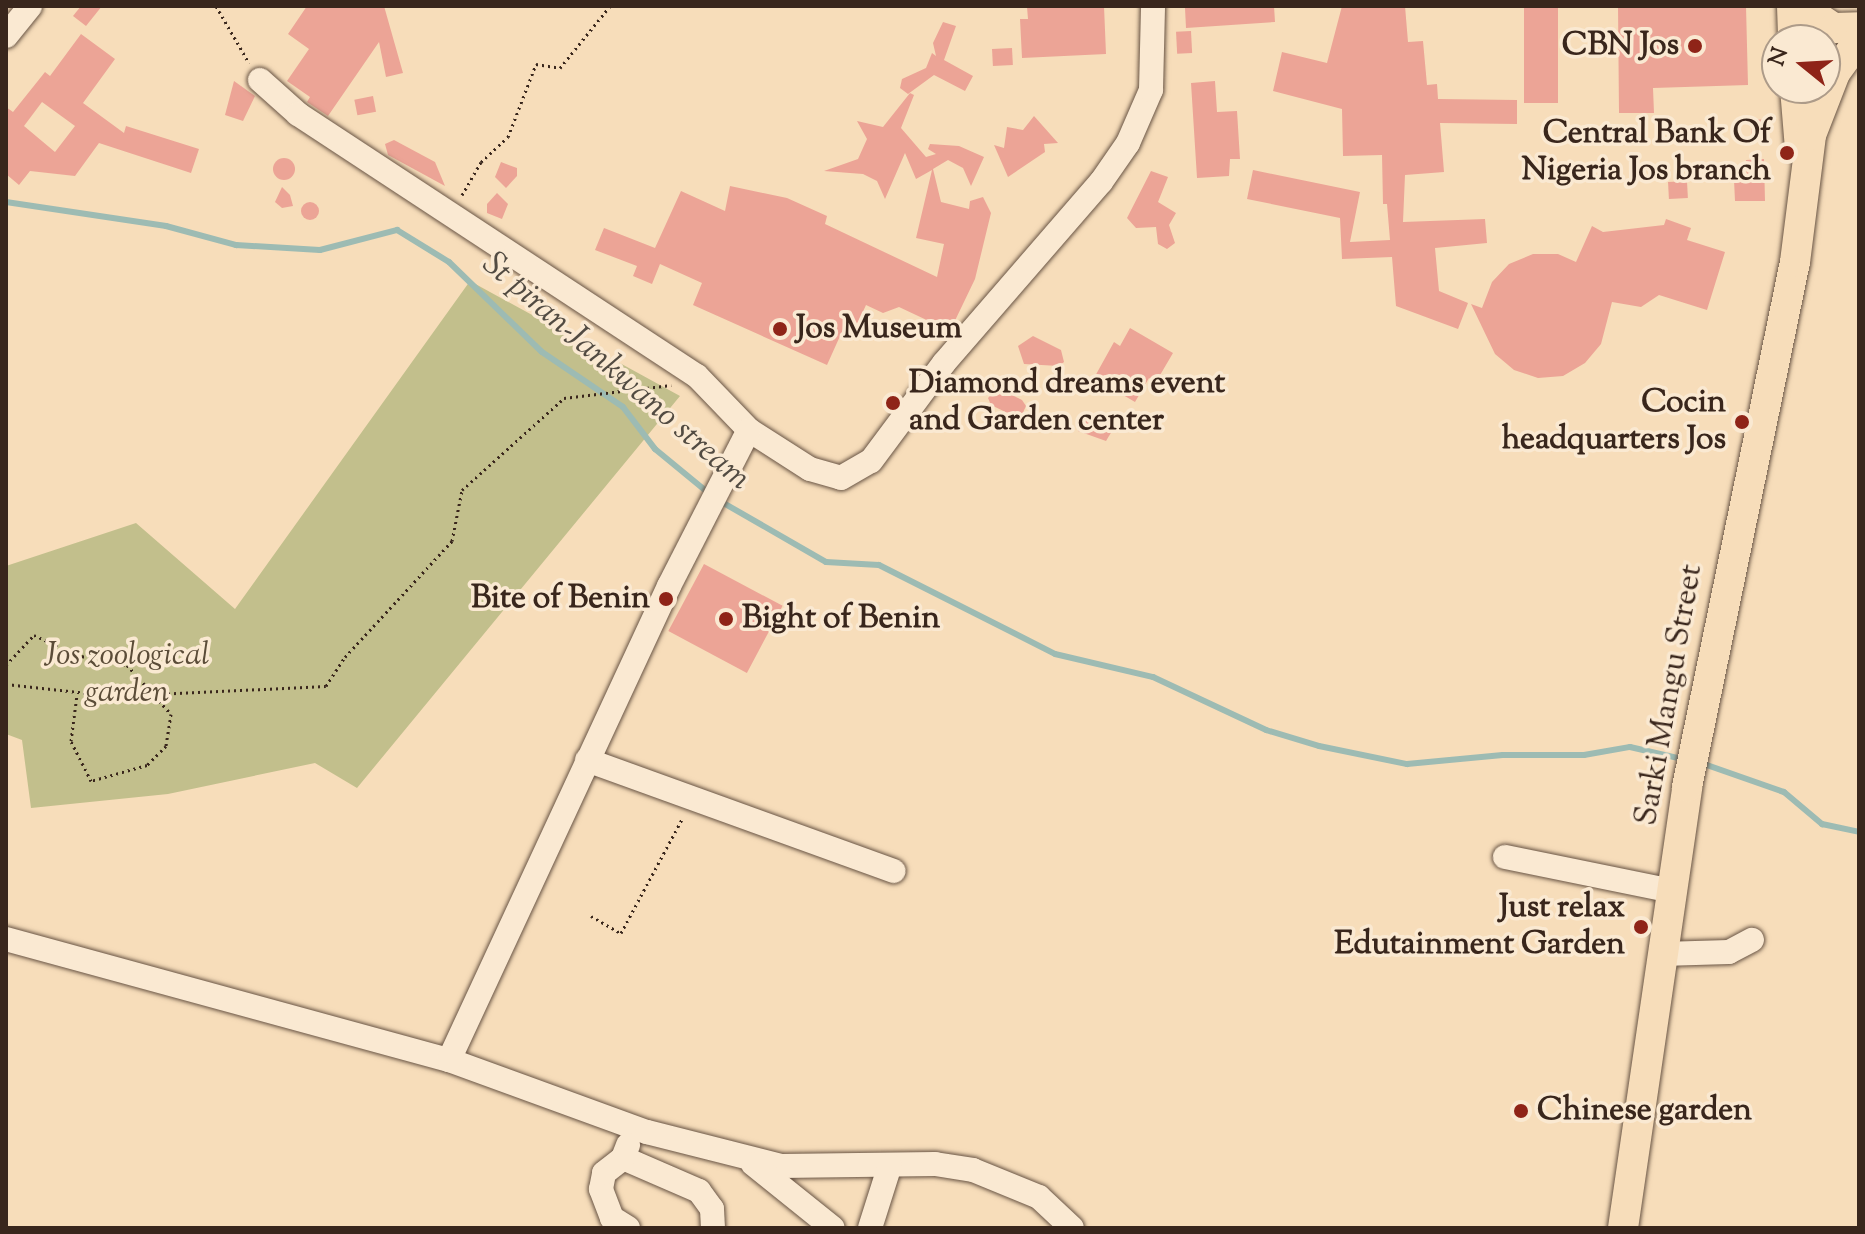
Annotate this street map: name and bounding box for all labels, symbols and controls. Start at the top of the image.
north arrow [1761,24,1841,104]
place label: CBN Jos [1562,27,1679,65]
marker: CBN Jos [1686,37,1704,55]
text: N [1762,44,1798,70]
place label: Central Bank Of Nigeria Jos branch [1522,116,1771,191]
marker: Central Bank Of Nigeria Jos branch [1778,144,1796,162]
water label: St piran-Jankwano stream [473,244,759,500]
place label: Jos Museum [796,310,962,348]
marker: Jos Museum [771,320,789,338]
place label: Diamond dreams event and Garden center [909,366,1225,441]
place label: Cocin headquarters Jos [1502,385,1726,460]
marker: Diamond dreams event and Garden center [884,394,902,412]
marker: Cocin headquarters Jos [1733,413,1751,431]
street label: Sarki Mangu Street [1628,561,1712,829]
place label: Bite of Benin [471,580,650,618]
marker: Bite of Benin [657,590,675,608]
place label: Bight of Benin [742,600,940,638]
marker: Bight of Benin [717,610,735,628]
park label: Jos zoological garden [44,638,210,713]
place label: Just relax Edutainment Garden [1334,890,1625,965]
marker: Just relax Edutainment Garden [1632,918,1650,936]
place label: Chinese garden [1537,1092,1752,1130]
marker: Chinese garden [1512,1102,1530,1120]

